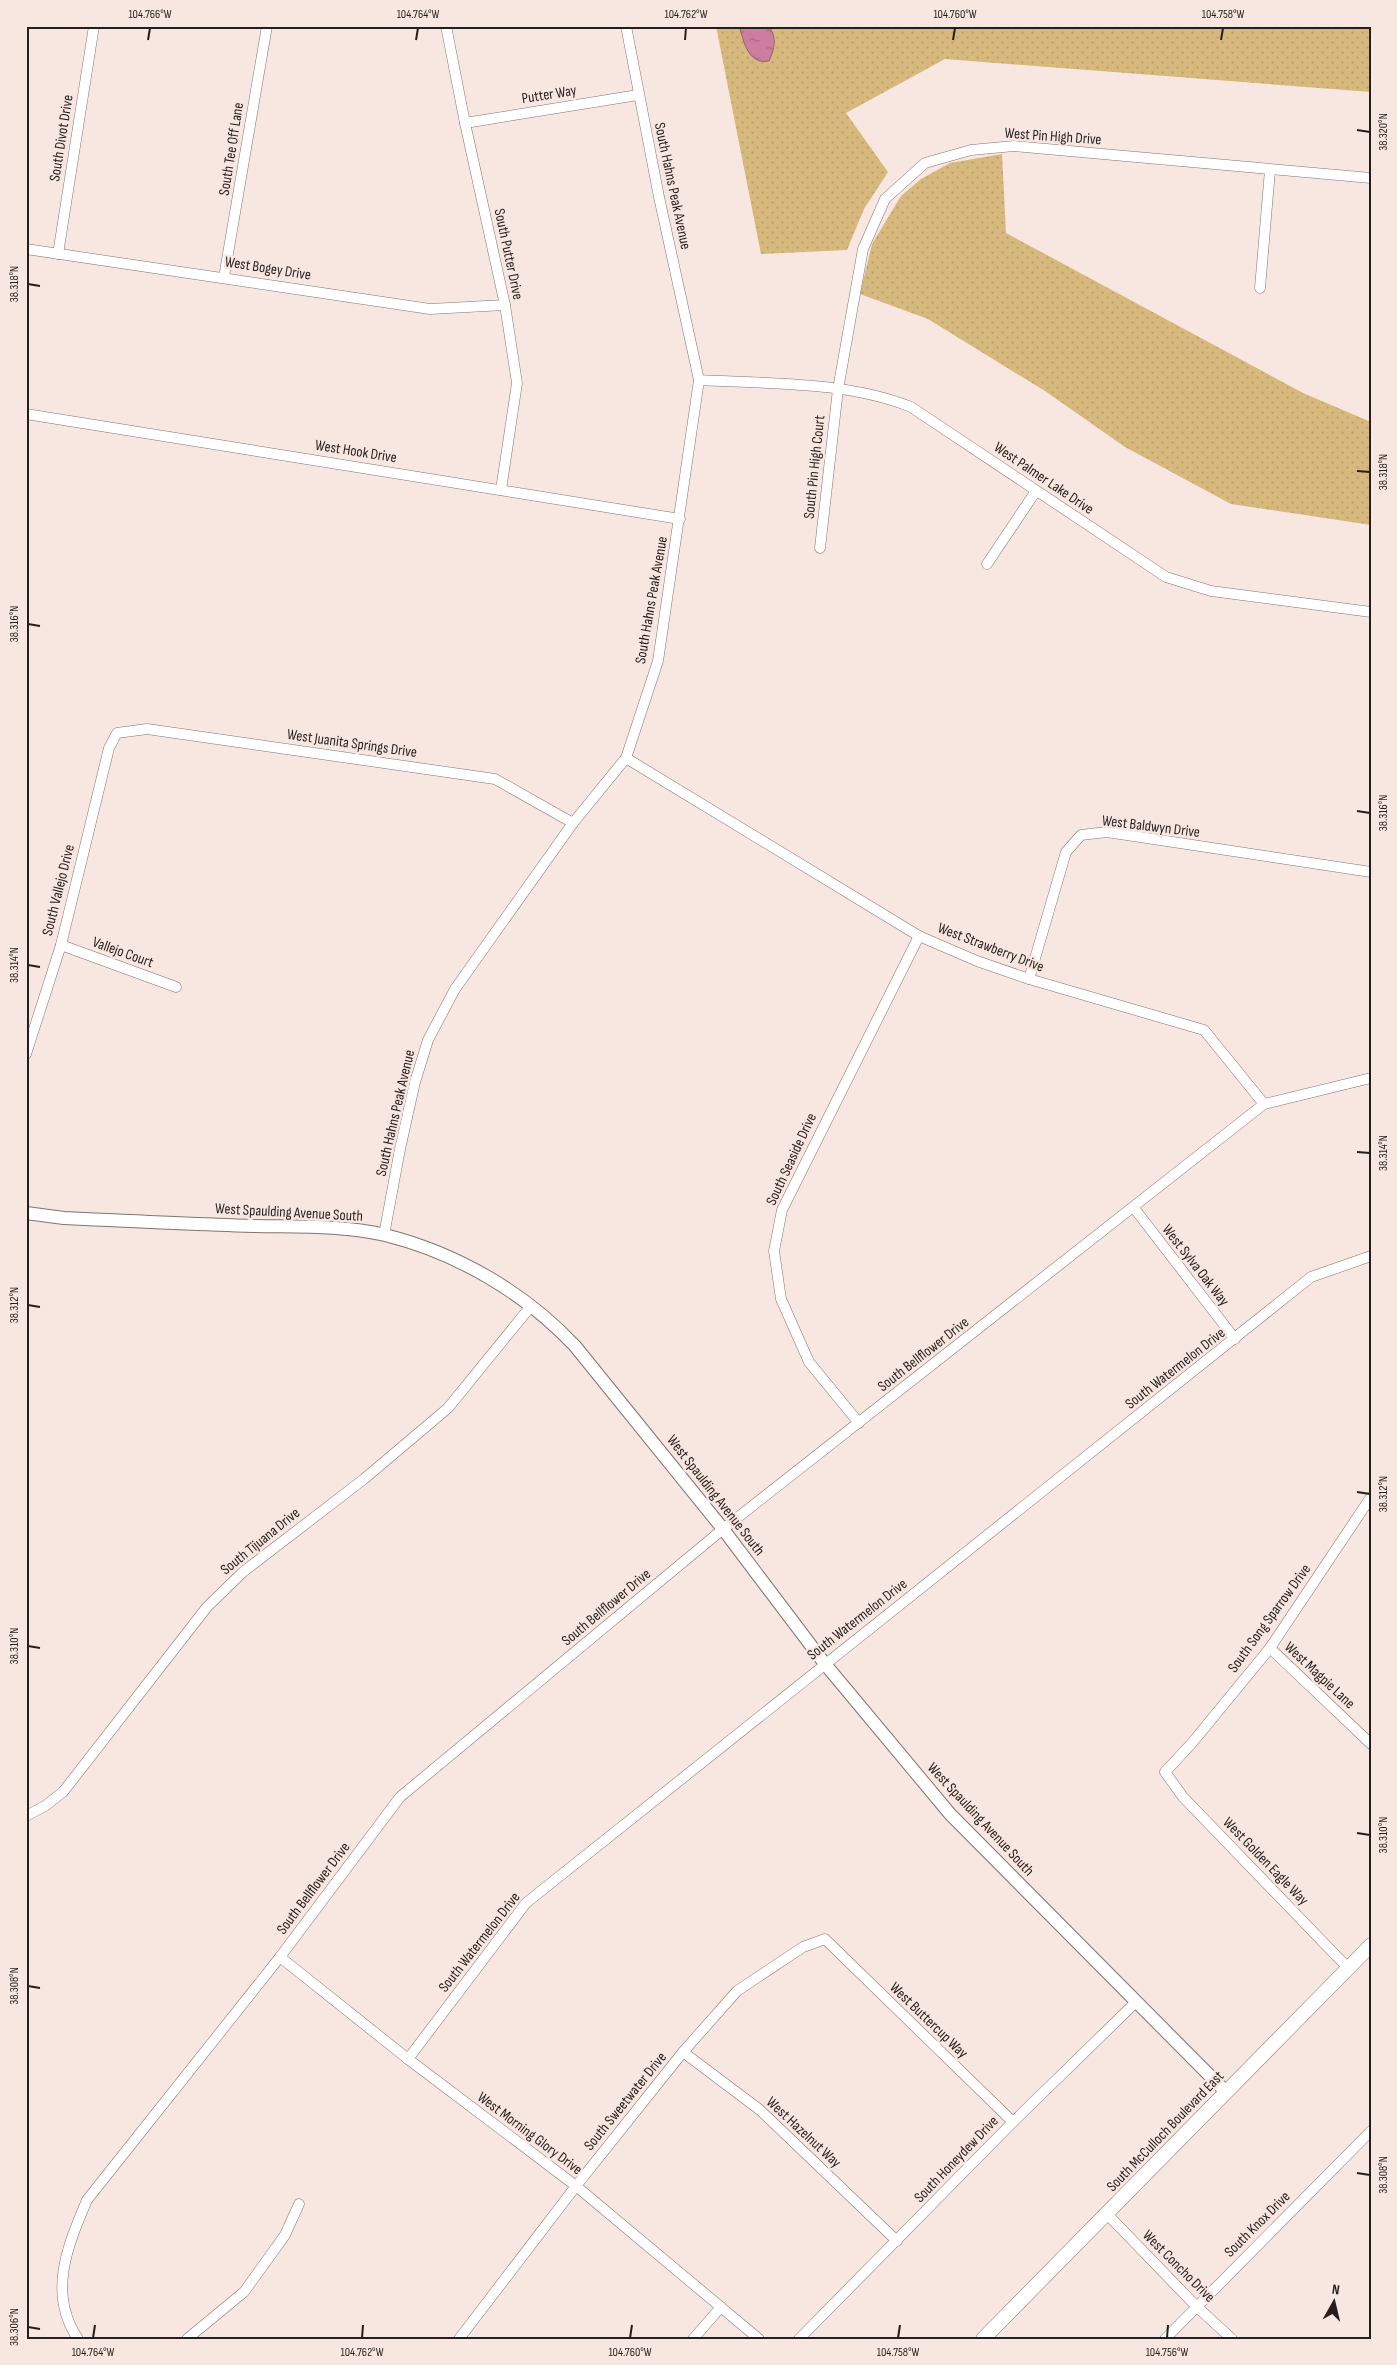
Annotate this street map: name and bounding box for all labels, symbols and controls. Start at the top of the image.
text: 104.766°W [128,7,172,22]
text: 104.764°W [397,7,440,22]
text: 104.762°W [665,7,708,22]
text: 104.760°W [933,7,977,22]
text: 104.758°W [1202,7,1244,22]
street label: Putter Way [520,81,578,108]
street label: South Divot Drive [45,93,78,183]
street label: South Tee Off Lane [215,101,248,197]
text: 38.320°N [1376,113,1391,151]
street label: South Hahns Peak Avenue [650,121,695,251]
street label: West Pin High Drive [1004,124,1102,149]
street label: South Putter Drive [490,207,527,301]
street label: West Bogey Drive [223,252,312,285]
text: 38.318°N [7,266,22,302]
street label: South Pin High Court [800,414,829,520]
street label: West Hook Drive [314,436,398,467]
street label: West Palmer Lake Drive [990,438,1097,519]
text: 38.318°N [1376,454,1391,490]
street label: South Hahns Peak Avenue [631,535,672,665]
text: 38.316°N [7,606,22,642]
street label: West Juanita Springs Drive [286,725,418,762]
text: 38.316°N [1376,795,1391,831]
street label: West Baldwyn Drive [1101,811,1201,842]
street label: South Vallejo Drive [38,842,79,938]
street label: West Strawberry Drive [935,918,1047,976]
street label: Vallejo Court [90,933,156,972]
text: 38.314°N [7,947,22,983]
street label: South Hahns Peak Avenue [372,1048,419,1178]
street label: South Seaside Drive [762,1110,821,1208]
text: 38.314°N [1376,1135,1391,1171]
street label: West Spaulding Avenue South [215,1199,363,1226]
street label: West Sylva Oak Way [1158,1221,1234,1310]
text: 38.312°N [7,1287,22,1323]
street label: South Bellflower Drive [874,1313,973,1396]
street label: South Watermelon Drive [1121,1323,1229,1413]
street label: West Spaulding Avenue South [663,1431,769,1560]
text: 38.312°N [1376,1476,1391,1512]
street label: South Tijuana Drive [217,1504,304,1579]
street label: South Song Sparrow Drive [1224,1560,1315,1676]
street label: South Bellflower Drive [558,1565,655,1650]
street label: South Watermelon Drive [803,1574,911,1664]
text: 38.310°N [7,1628,22,1664]
street label: West Magpie Lane [1280,1638,1359,1713]
street label: West Spaulding Avenue South [923,1759,1038,1880]
street label: West Golden Eagle Way [1219,1813,1313,1910]
text: 38.310°N [1376,1817,1391,1853]
street label: South Bellflower Drive [273,1838,354,1938]
street label: South Watermelon Drive [434,1888,524,1996]
text: 38.308°N [7,1967,22,2005]
street label: West Buttercup Way [885,1978,972,2063]
street label: South Sweetwater Drive [580,2048,671,2154]
street label: South McCulloch Boulevard East [1103,2067,1228,2196]
street label: West Morning Glory Drive [473,2088,586,2179]
street label: West Hazelnut Way [762,2093,845,2172]
street label: South Honeydew Drive [910,2112,1003,2207]
text: 38.308°N [1376,2156,1391,2194]
street label: South Knox Drive [1220,2187,1294,2261]
street label: West Concho Drive [1138,2226,1219,2307]
north arrow [1310,2278,1360,2328]
text: N [1331,2281,1341,2299]
text: 38.306°N [7,2308,22,2346]
text: 104.764°W [72,2345,115,2360]
text: 104.762°W [341,2345,384,2360]
text: 104.760°W [608,2345,652,2360]
text: 104.758°W [877,2345,919,2360]
text: 104.756°W [1146,2345,1189,2360]

